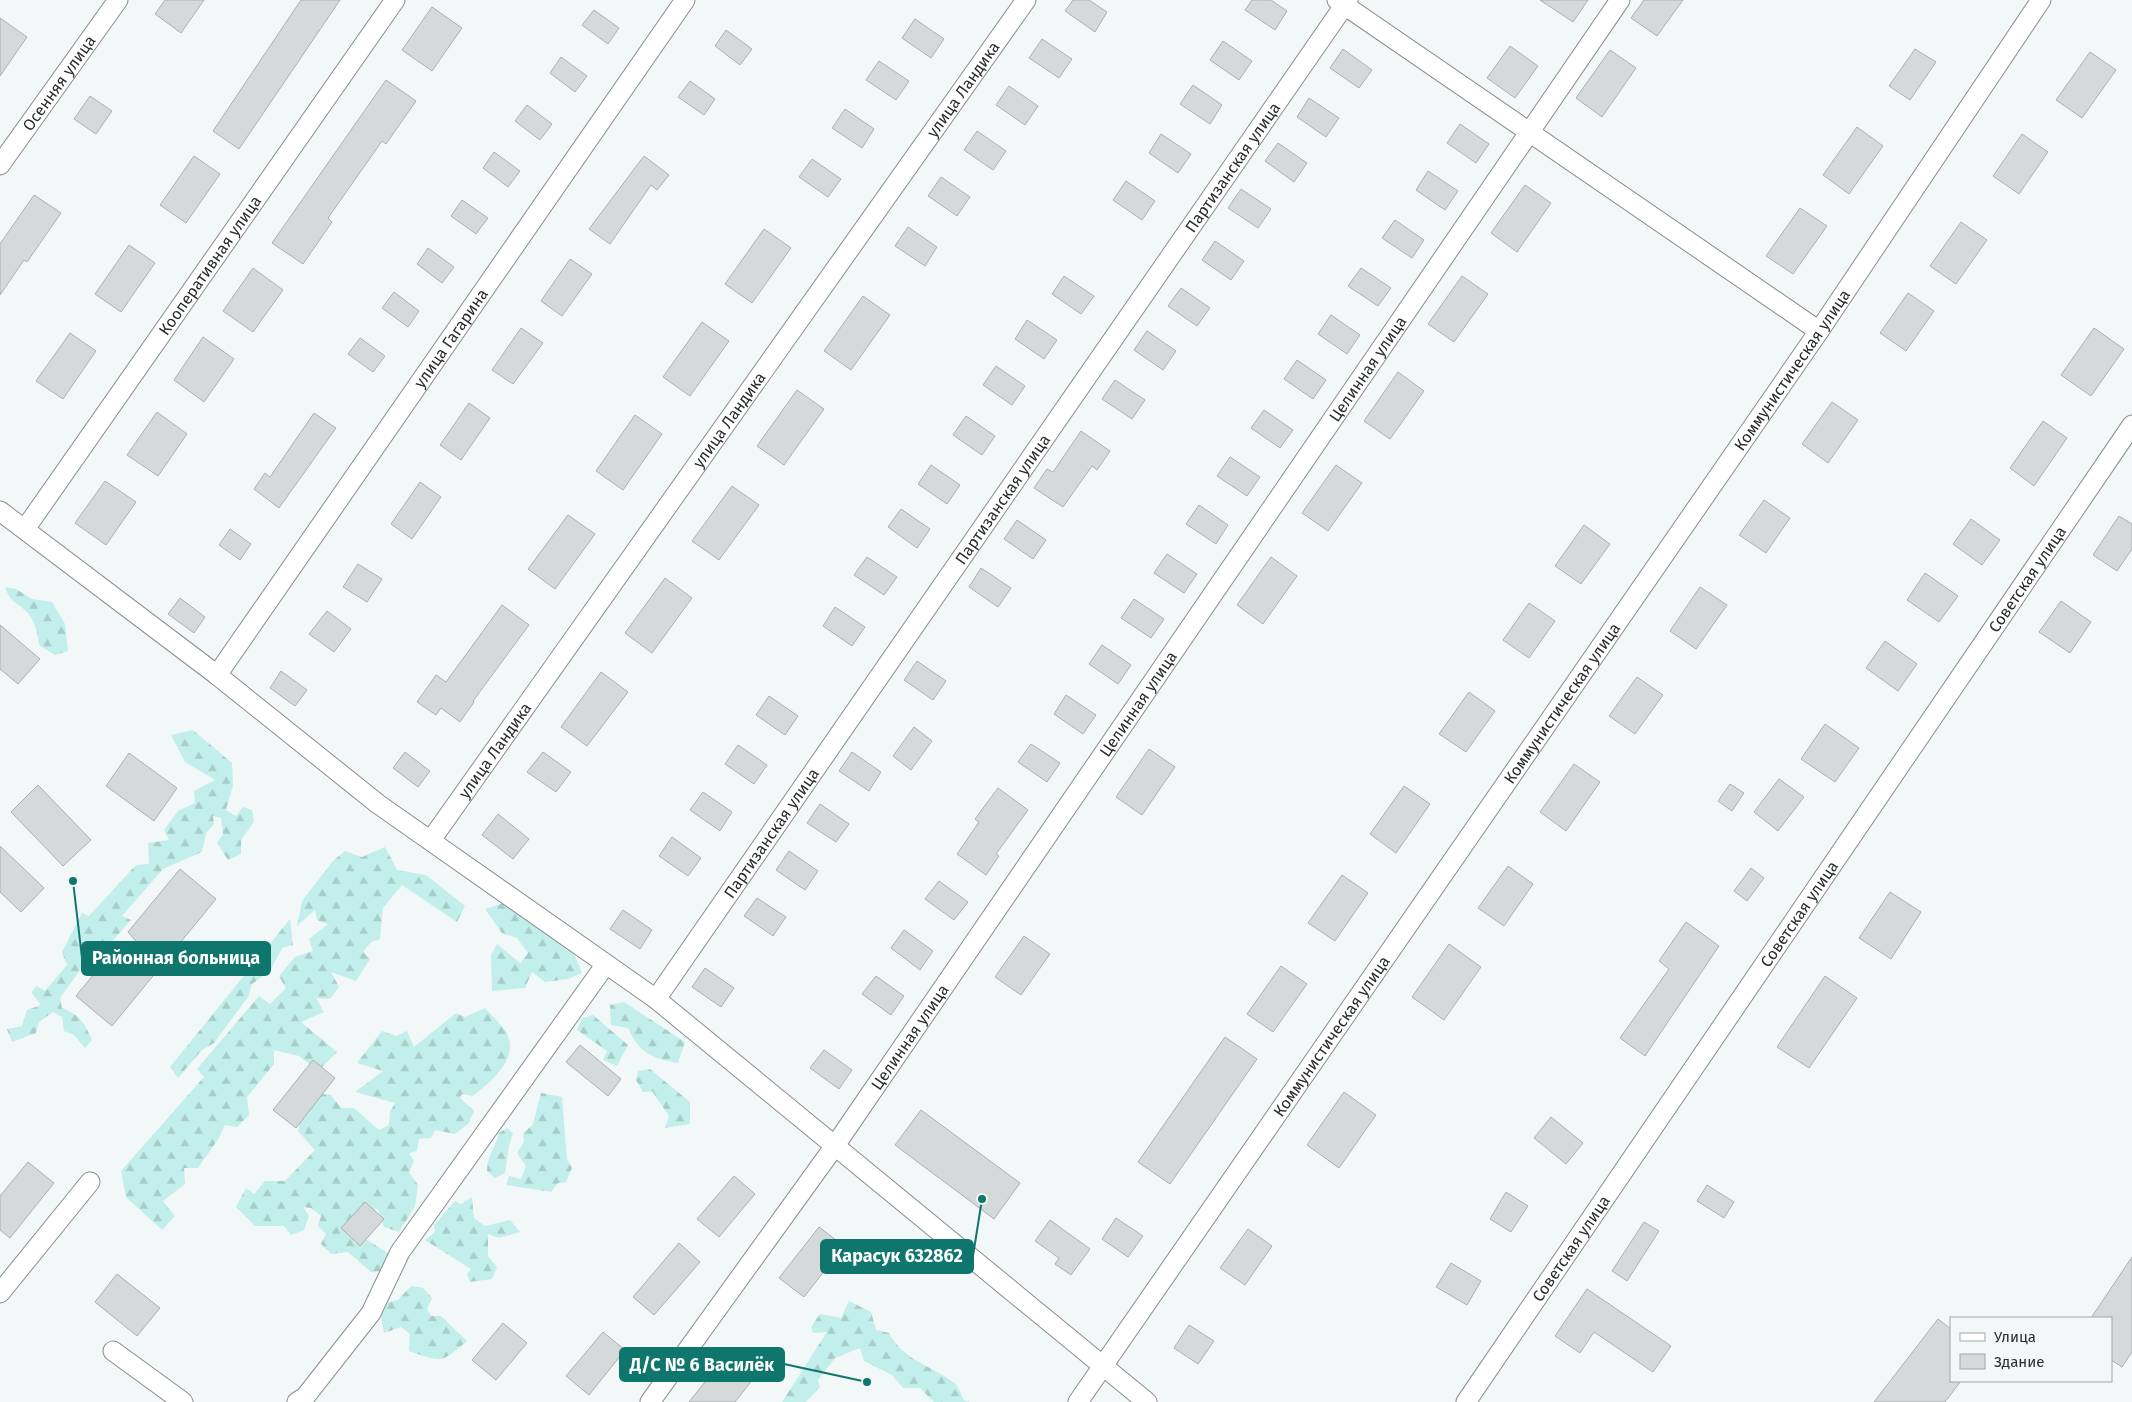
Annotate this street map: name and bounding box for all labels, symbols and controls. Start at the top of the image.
street label: Осенняя улица [19,32,100,134]
street label: улица Ландика [923,38,1004,141]
street label: Партизанская улица [1181,99,1284,236]
street label: Кооперативная улица [155,192,265,339]
street label: улица Гагарина [410,285,492,392]
street label: Коммунистическая улица [1730,286,1854,454]
street label: Целинная улица [1325,313,1411,425]
street label: улица Ландика [689,368,769,472]
street label: Партизанская улица [951,431,1054,568]
street label: Советская улица [1985,523,2070,636]
street label: Коммунистическая улица [1500,619,1624,787]
street label: Целинная улица [1096,648,1181,760]
street label: улица Ландика [455,699,535,802]
street label: Партизанская улица [720,765,823,902]
street label: Советская улица [1756,857,1842,971]
callout: Районная больница [82,942,270,975]
text: Районная больница [92,947,260,969]
street label: Коммунистическая улица [1269,952,1394,1120]
street label: Целинная улица [867,981,953,1093]
street label: Советская улица [1528,1192,1614,1305]
callout: Карасук 632862 [821,1240,973,1273]
text: Карасук 632862 [831,1245,963,1267]
legend [1950,1317,2112,1382]
text: Улица [1994,1328,2036,1346]
callout: Д/С № 6 Василёк [620,1348,784,1381]
text: Здание [1994,1353,2044,1371]
text: Д/С № 6 Василёк [629,1354,774,1376]

